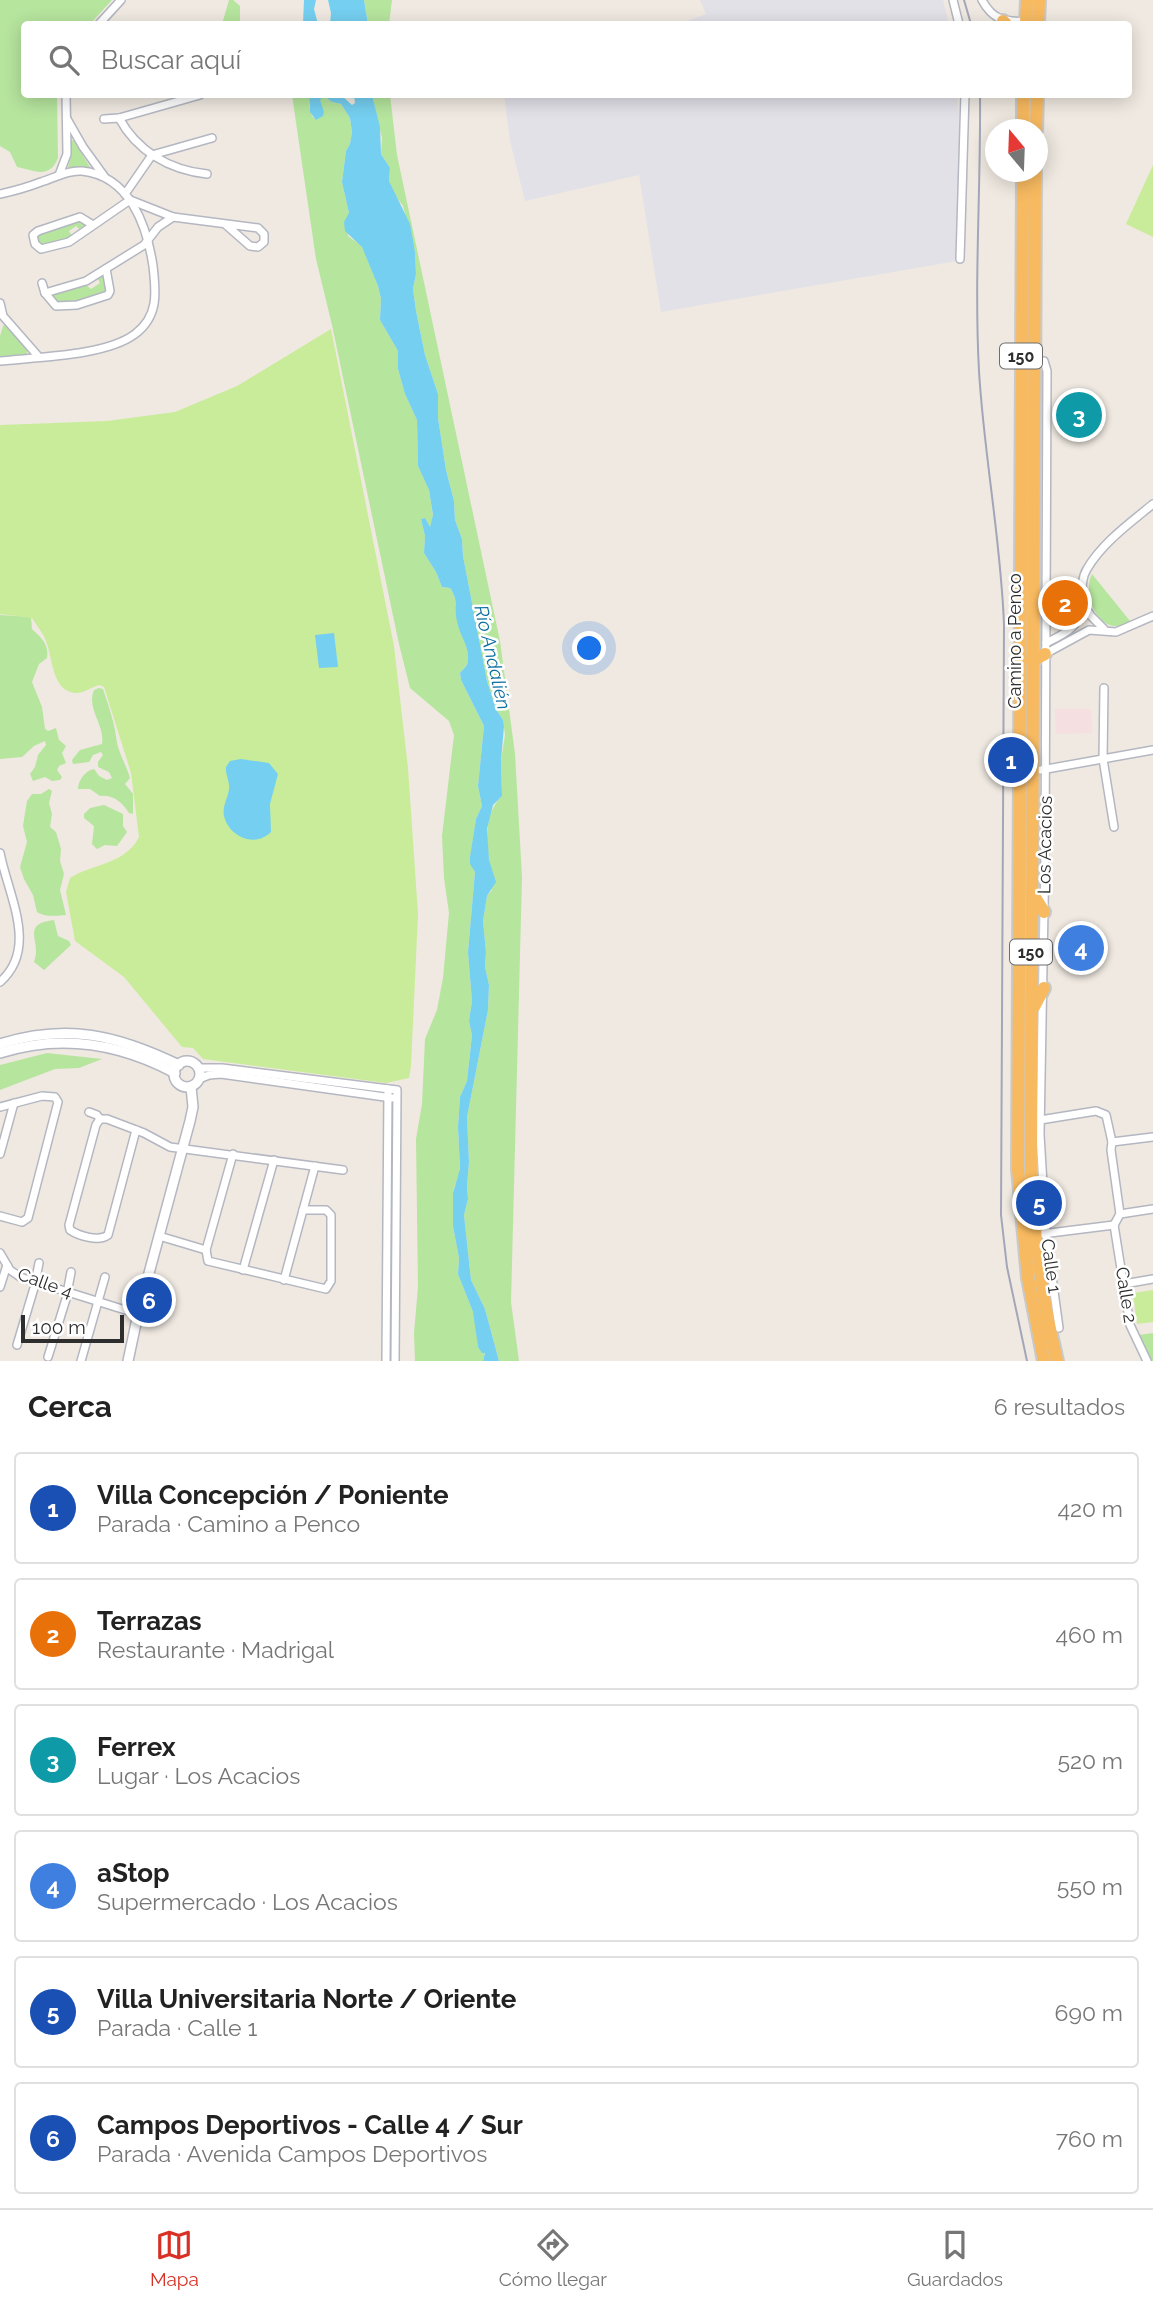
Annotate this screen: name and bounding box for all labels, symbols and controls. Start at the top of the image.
search box [21,21,1132,98]
icon: search [45,41,83,79]
text: Buscar aquí [101,45,241,75]
north arrow [985,119,1048,182]
road number: 150 [1000,344,1042,368]
pin: 3 [1056,389,1102,441]
street label: Camino a Penco [1004,573,1025,709]
pin: 2 [1042,577,1088,629]
water label: Río Andalién [470,603,516,711]
your location [572,631,606,665]
pin: 1 [988,734,1034,786]
street label: Los Acacios [1033,795,1056,894]
pin: 4 [1058,922,1104,974]
road number: 150 [1010,940,1052,964]
pin: 5 [1016,1177,1062,1229]
street label: Calle 1 [1037,1237,1066,1295]
street label: Calle 4 [15,1263,76,1302]
street label: Calle 2 [1112,1265,1141,1324]
pin: 6 [126,1274,172,1326]
scale bar [21,1312,124,1344]
text: 100 m [32,1316,86,1338]
text: Cerca [28,1389,112,1424]
text: 6 resultados [994,1393,1125,1420]
text: Villa Concepción / Poniente [97,1480,449,1510]
text: 1 [47,1495,59,1522]
text: 420 m [1057,1495,1123,1522]
text: Parada · Camino a Penco [97,1510,360,1537]
text: Terrazas [97,1606,202,1636]
text: 2 [47,1621,59,1648]
text: 460 m [1055,1621,1123,1648]
text: Restaurante · Madrigal [97,1636,334,1663]
text: Ferrex [97,1732,176,1762]
text: 3 [47,1747,59,1774]
text: 520 m [1057,1747,1123,1774]
text: Lugar · Los Acacios [97,1762,300,1789]
text: aStop [97,1858,170,1888]
text: 4 [46,1873,60,1900]
text: 550 m [1057,1873,1123,1900]
text: Supermercado · Los Acacios [97,1888,398,1915]
text: Villa Universitaria Norte / Oriente [97,1984,516,2014]
text: 5 [47,1999,59,2026]
text: 690 m [1055,1999,1123,2026]
text: Parada · Calle 1 [97,2014,257,2041]
text: Campos Deportivos - Calle 4 / Sur [97,2110,523,2140]
text: 6 [46,2125,60,2152]
text: 760 m [1056,2125,1123,2152]
text: Parada · Avenida Campos Deportivos [97,2140,487,2167]
tab: Mapa [150,2226,199,2290]
tab: Cómo llegar [499,2226,607,2290]
tab: Guardados [907,2226,1003,2290]

